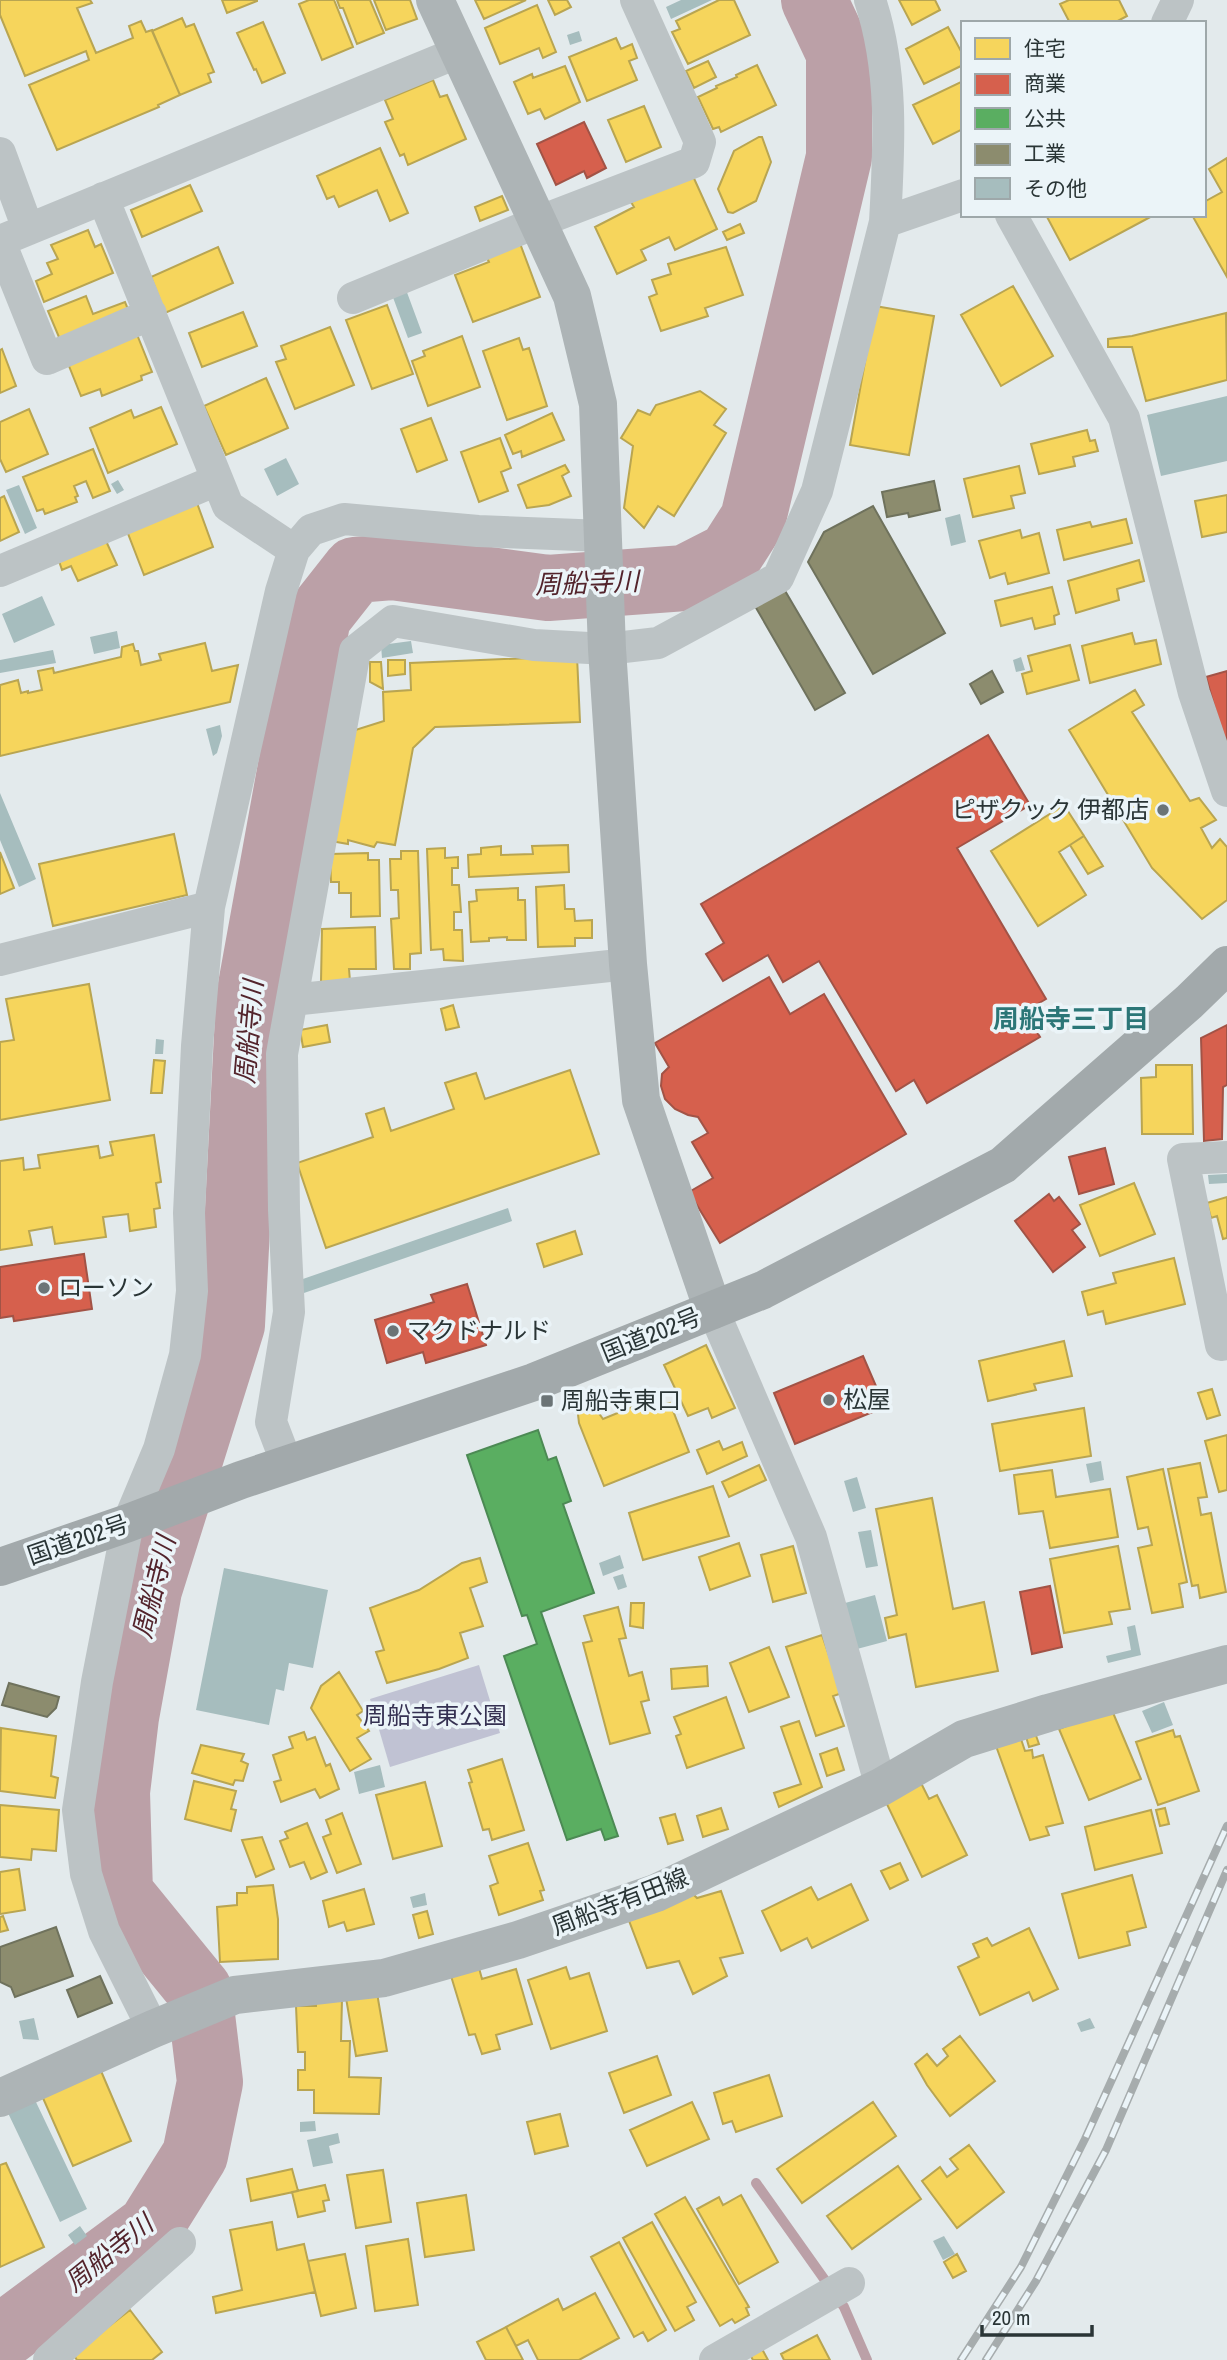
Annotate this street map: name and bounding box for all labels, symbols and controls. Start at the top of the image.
legend [961,21,1206,217]
text: 住宅 [1024,34,1066,63]
text: 商業 [1024,69,1066,98]
text: 公共 [1024,104,1066,133]
text: 工業 [1024,139,1066,168]
text: その他 [1024,174,1087,203]
water label: 周船寺川 [534,563,643,602]
place label: ピザクック 伊都店 [952,793,1149,825]
marker: ピザクック 伊都店 [1155,802,1171,818]
water label: 周船寺川 [227,976,271,1085]
district label: 周船寺三丁目 [993,1001,1149,1036]
place label: ローソン [58,1271,154,1303]
marker: ローソン [36,1280,52,1296]
street label: 国道202号 [596,1300,705,1369]
place label: マクドナルド [407,1314,551,1346]
marker: マクドナルド [385,1323,401,1339]
place label: 松屋 [843,1383,891,1415]
place label: 周船寺東口 [561,1384,681,1416]
marker: 松屋 [821,1392,837,1408]
marker: 周船寺東口 [539,1393,555,1409]
street label: 国道202号 [23,1507,132,1571]
water label: 周船寺川 [124,1529,184,1642]
park label: 周船寺東公園 [363,1699,507,1731]
street label: 周船寺有田線 [547,1860,693,1942]
water label: 周船寺川 [57,2204,162,2299]
scale bar [982,2294,1092,2338]
text: 20 m [992,2303,1030,2332]

